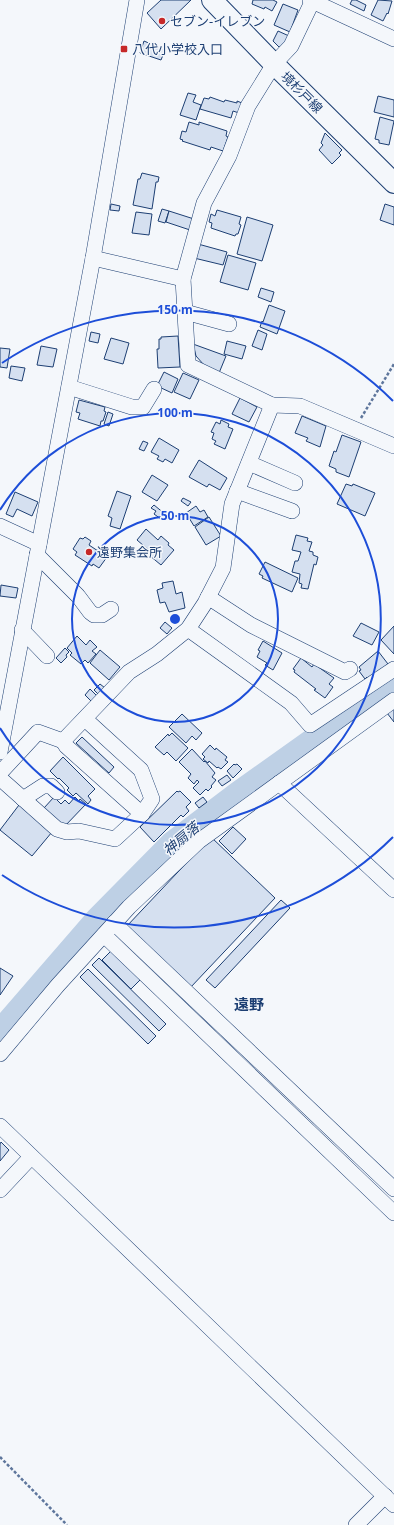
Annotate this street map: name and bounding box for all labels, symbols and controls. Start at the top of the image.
place label: セブン-イレブン [170,12,265,30]
marker: セブン-イレブン [157,16,167,26]
place label: 八代小学校入口 [132,40,223,58]
marker: 八代小学校入口 [119,44,129,54]
street label: 境杉戸線 [277,67,327,117]
text: 150 m [157,301,193,318]
text: 100 m [157,404,193,421]
text: 50 m [161,507,189,524]
place label: 遠野集会所 [97,543,162,561]
marker: 遠野集会所 [84,547,94,557]
centre of rings [168,612,182,626]
water label: 神扇落 [158,817,204,859]
district label: 遠野 [234,994,264,1014]

